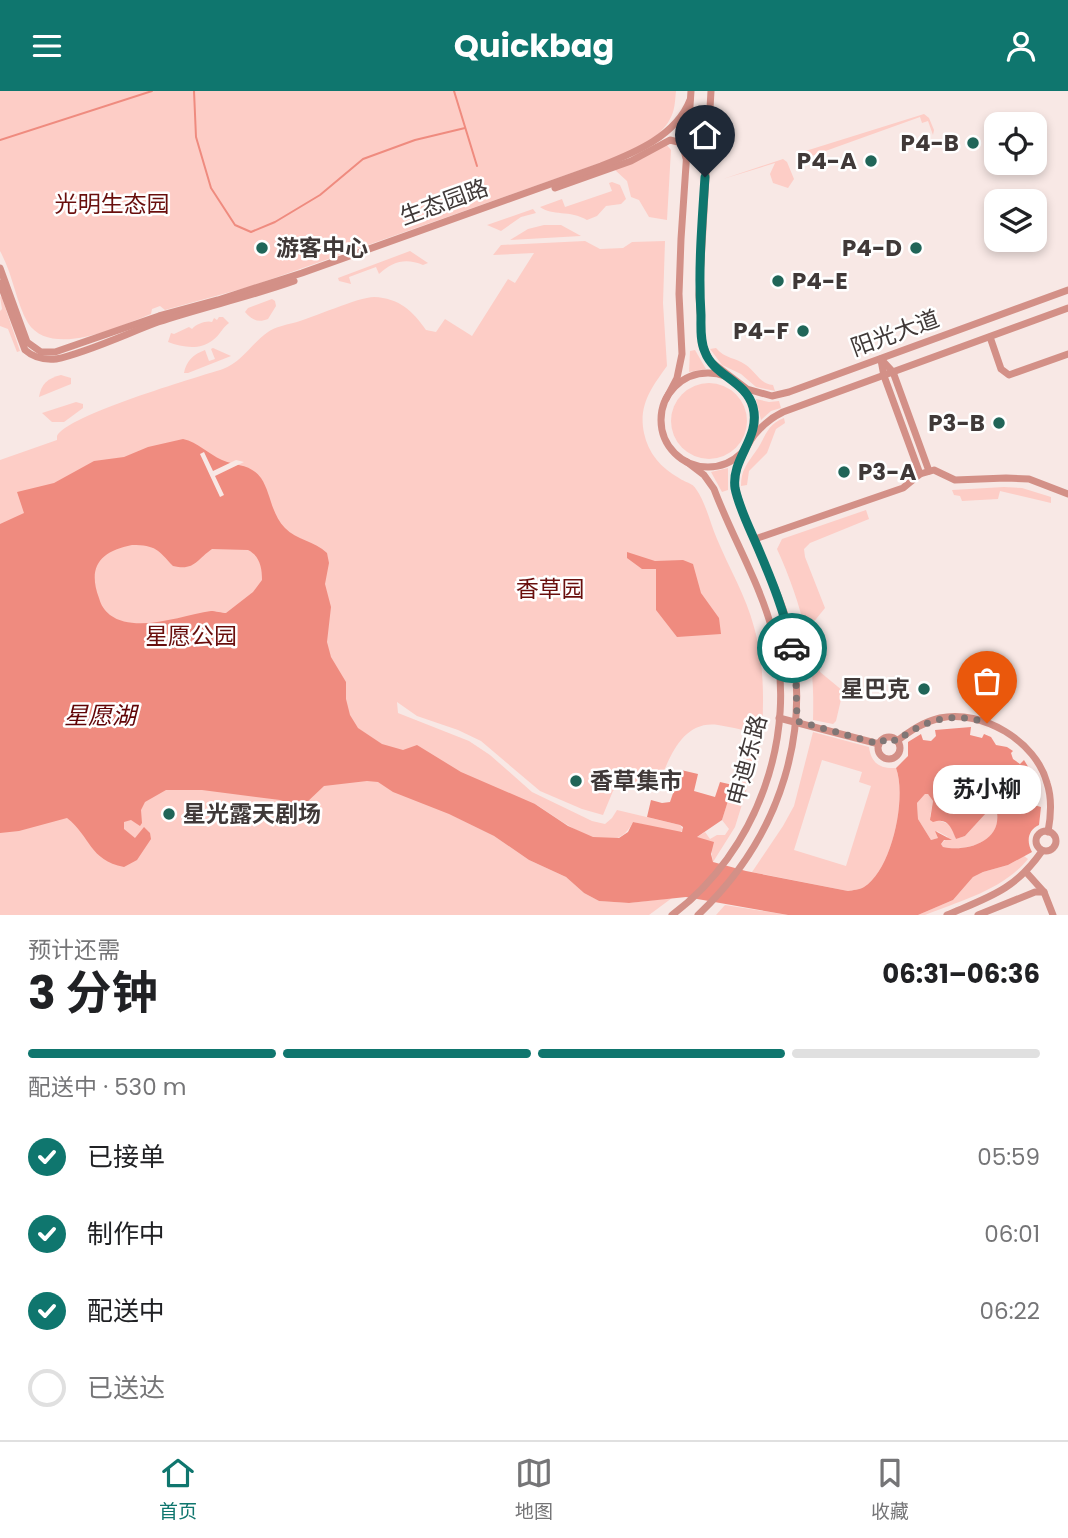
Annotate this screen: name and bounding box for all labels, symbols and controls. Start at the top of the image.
text: Quickbag [454,23,614,68]
icon: menu [28,27,66,65]
icon: person [1002,27,1040,65]
pin [675,105,735,177]
map controls [984,112,1047,252]
button: locate [984,112,1047,175]
icon: home [686,116,724,154]
place label: P4-B [901,127,959,159]
marker: P4-B [965,135,981,151]
place label: P4-A [797,145,857,177]
marker: P4-A [863,153,879,169]
street label: 生态园路 [395,171,493,233]
park label: 光明生态园 [55,188,170,220]
button: layers [984,189,1047,252]
place label: 游客中心 [276,232,368,264]
place label: P4-D [842,232,902,264]
marker: 游客中心 [254,240,270,256]
marker: P4-D [908,240,924,256]
place label: P4-E [792,265,848,297]
marker: P4-E [770,273,786,289]
street label: 阳光大道 [846,302,944,364]
place label: P4-F [733,315,789,347]
marker: P4-F [795,323,811,339]
place label: P3-B [928,407,985,439]
marker: P3-B [991,415,1007,431]
place label: P3-A [858,456,917,488]
marker: P3-A [836,464,852,480]
park label: 香草园 [516,573,585,605]
courier [757,613,827,683]
park label: 星愿公园 [145,620,237,652]
icon: car [773,629,811,667]
pin [957,651,1017,723]
icon: bag [968,662,1006,700]
place label: 星巴克 [841,673,910,705]
marker: 星巴克 [916,681,932,697]
water label: 星愿湖 [64,699,140,732]
street label: 申迪东路 [720,711,774,809]
place label: 香草集市 [590,765,682,797]
callout: 苏小柳 [933,765,1041,814]
marker: 香草集市 [568,773,584,789]
text: 苏小柳 [953,773,1022,805]
place label: 星光露天剧场 [183,798,321,830]
marker: 星光露天剧场 [161,806,177,822]
text: 预计还需 [28,934,120,966]
text: 06:31–06:36 [882,956,1040,992]
text: 3 分钟 [28,961,158,1025]
text: 配送中 · 530 m [28,1071,186,1103]
icon: check [28,1138,66,1176]
text: 已接单 [87,1139,165,1175]
text: 05:59 [977,1141,1040,1173]
icon: check [28,1215,66,1253]
text: 制作中 [87,1216,165,1252]
text: 06:01 [984,1218,1040,1250]
icon: check [28,1292,66,1330]
text: 配送中 [87,1293,165,1329]
text: 06:22 [980,1295,1040,1327]
text: 已送达 [87,1370,165,1406]
tab: 首页 [159,1454,197,1526]
tab: 地图 [515,1454,553,1526]
tab: 收藏 [871,1454,909,1526]

